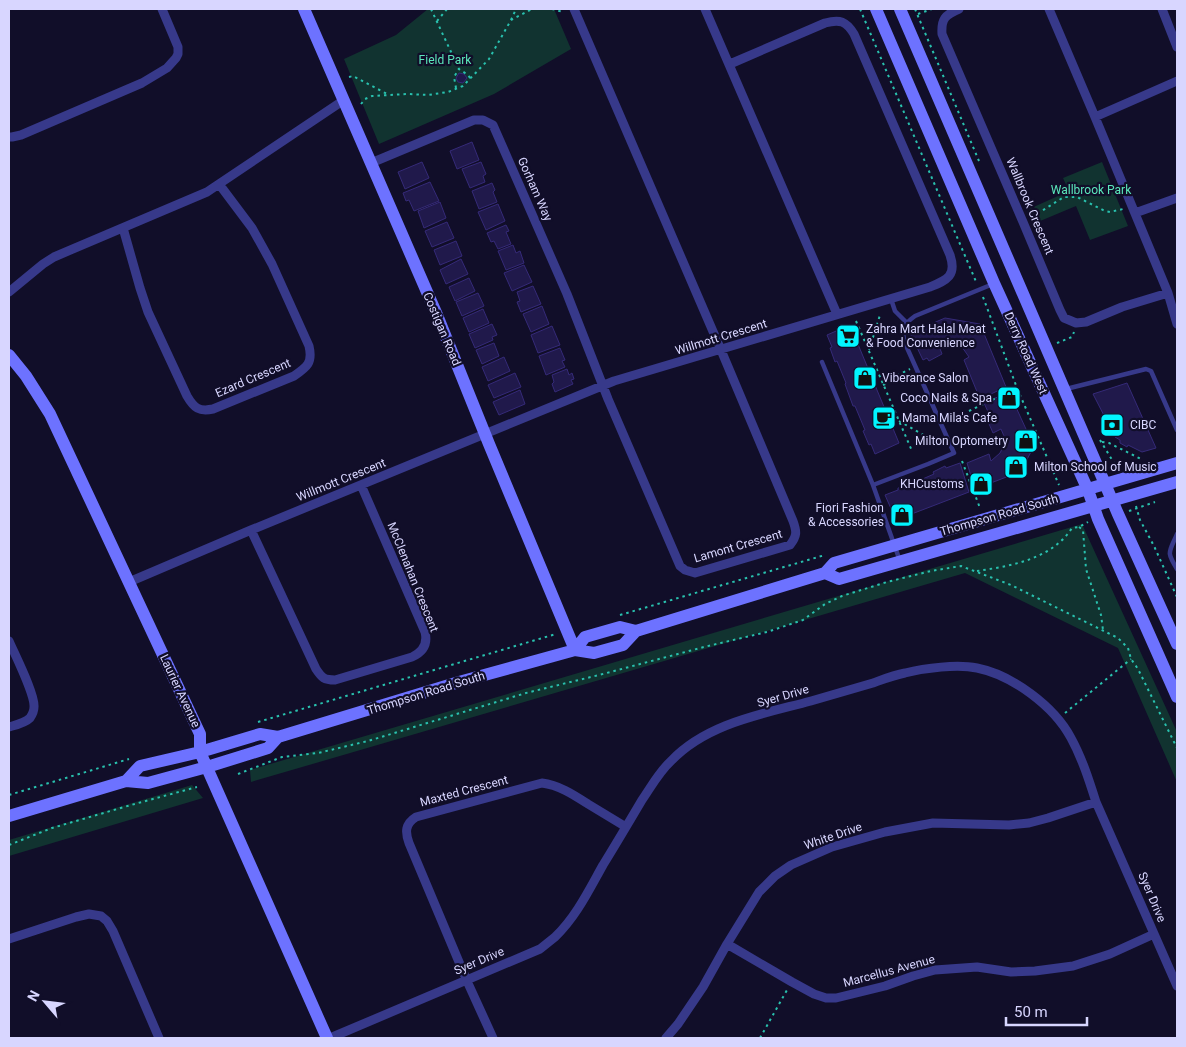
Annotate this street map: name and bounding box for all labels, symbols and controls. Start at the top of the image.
park label: Field Park [419,53,472,67]
street label: Gorham Way [515,155,555,223]
street label: Wallbrook Crescent [1003,155,1057,257]
park label: Wallbrook Park [1051,183,1132,197]
street label: Costigan Road [420,290,464,368]
street label: Derry Road West [1002,310,1050,396]
street label: Willmott Crescent [673,316,769,358]
place label: Zahra Mart Halal Meat & Food Convenience [866,322,986,350]
supermarket icon: Zahra Mart Halal Meat & Food Convenience [835,323,861,349]
street label: Ezard Crescent [213,356,293,400]
shop icon: Viberance Salon [852,365,878,391]
place label: Viberance Salon [882,371,968,385]
shop icon: Coco Nails & Spa [996,385,1022,411]
place label: Coco Nails & Spa [900,391,992,405]
cafe icon: Mama Mila's Cafe [871,405,897,431]
place label: Mama Mila's Cafe [902,411,997,425]
bank icon: CIBC [1099,412,1125,438]
place label: CIBC [1130,418,1157,432]
shop icon: Milton Optometry [1013,428,1039,454]
place label: Milton Optometry [915,434,1008,448]
shop icon: Milton School of Music [1003,454,1029,480]
street label: Willmott Crescent [294,456,388,504]
place label: Milton School of Music [1034,460,1157,474]
shop icon: KHCustoms [968,471,994,497]
place label: KHCustoms [900,477,964,491]
street label: Thompson Road South [938,491,1060,539]
place label: Fiori Fashion & Accessories [808,501,884,529]
shop icon: Fiori Fashion & Accessories [889,502,915,528]
street label: McClenahan Crescent [385,520,441,634]
street label: Lamont Crescent [692,527,784,565]
street label: Laurier Avenue [157,652,203,730]
street label: Thompson Road South [366,668,486,718]
street label: Syer Drive [756,682,810,710]
street label: Maxted Crescent [418,773,510,809]
street label: White Drive [802,820,864,852]
street label: Syer Drive [1135,870,1169,924]
street label: Syer Drive [452,944,506,978]
street label: Marcellus Avenue [842,952,936,990]
north arrow [20,977,70,1027]
text: N [24,988,43,1004]
scale bar [1006,994,1087,1026]
text: 50 m [1014,1003,1048,1021]

